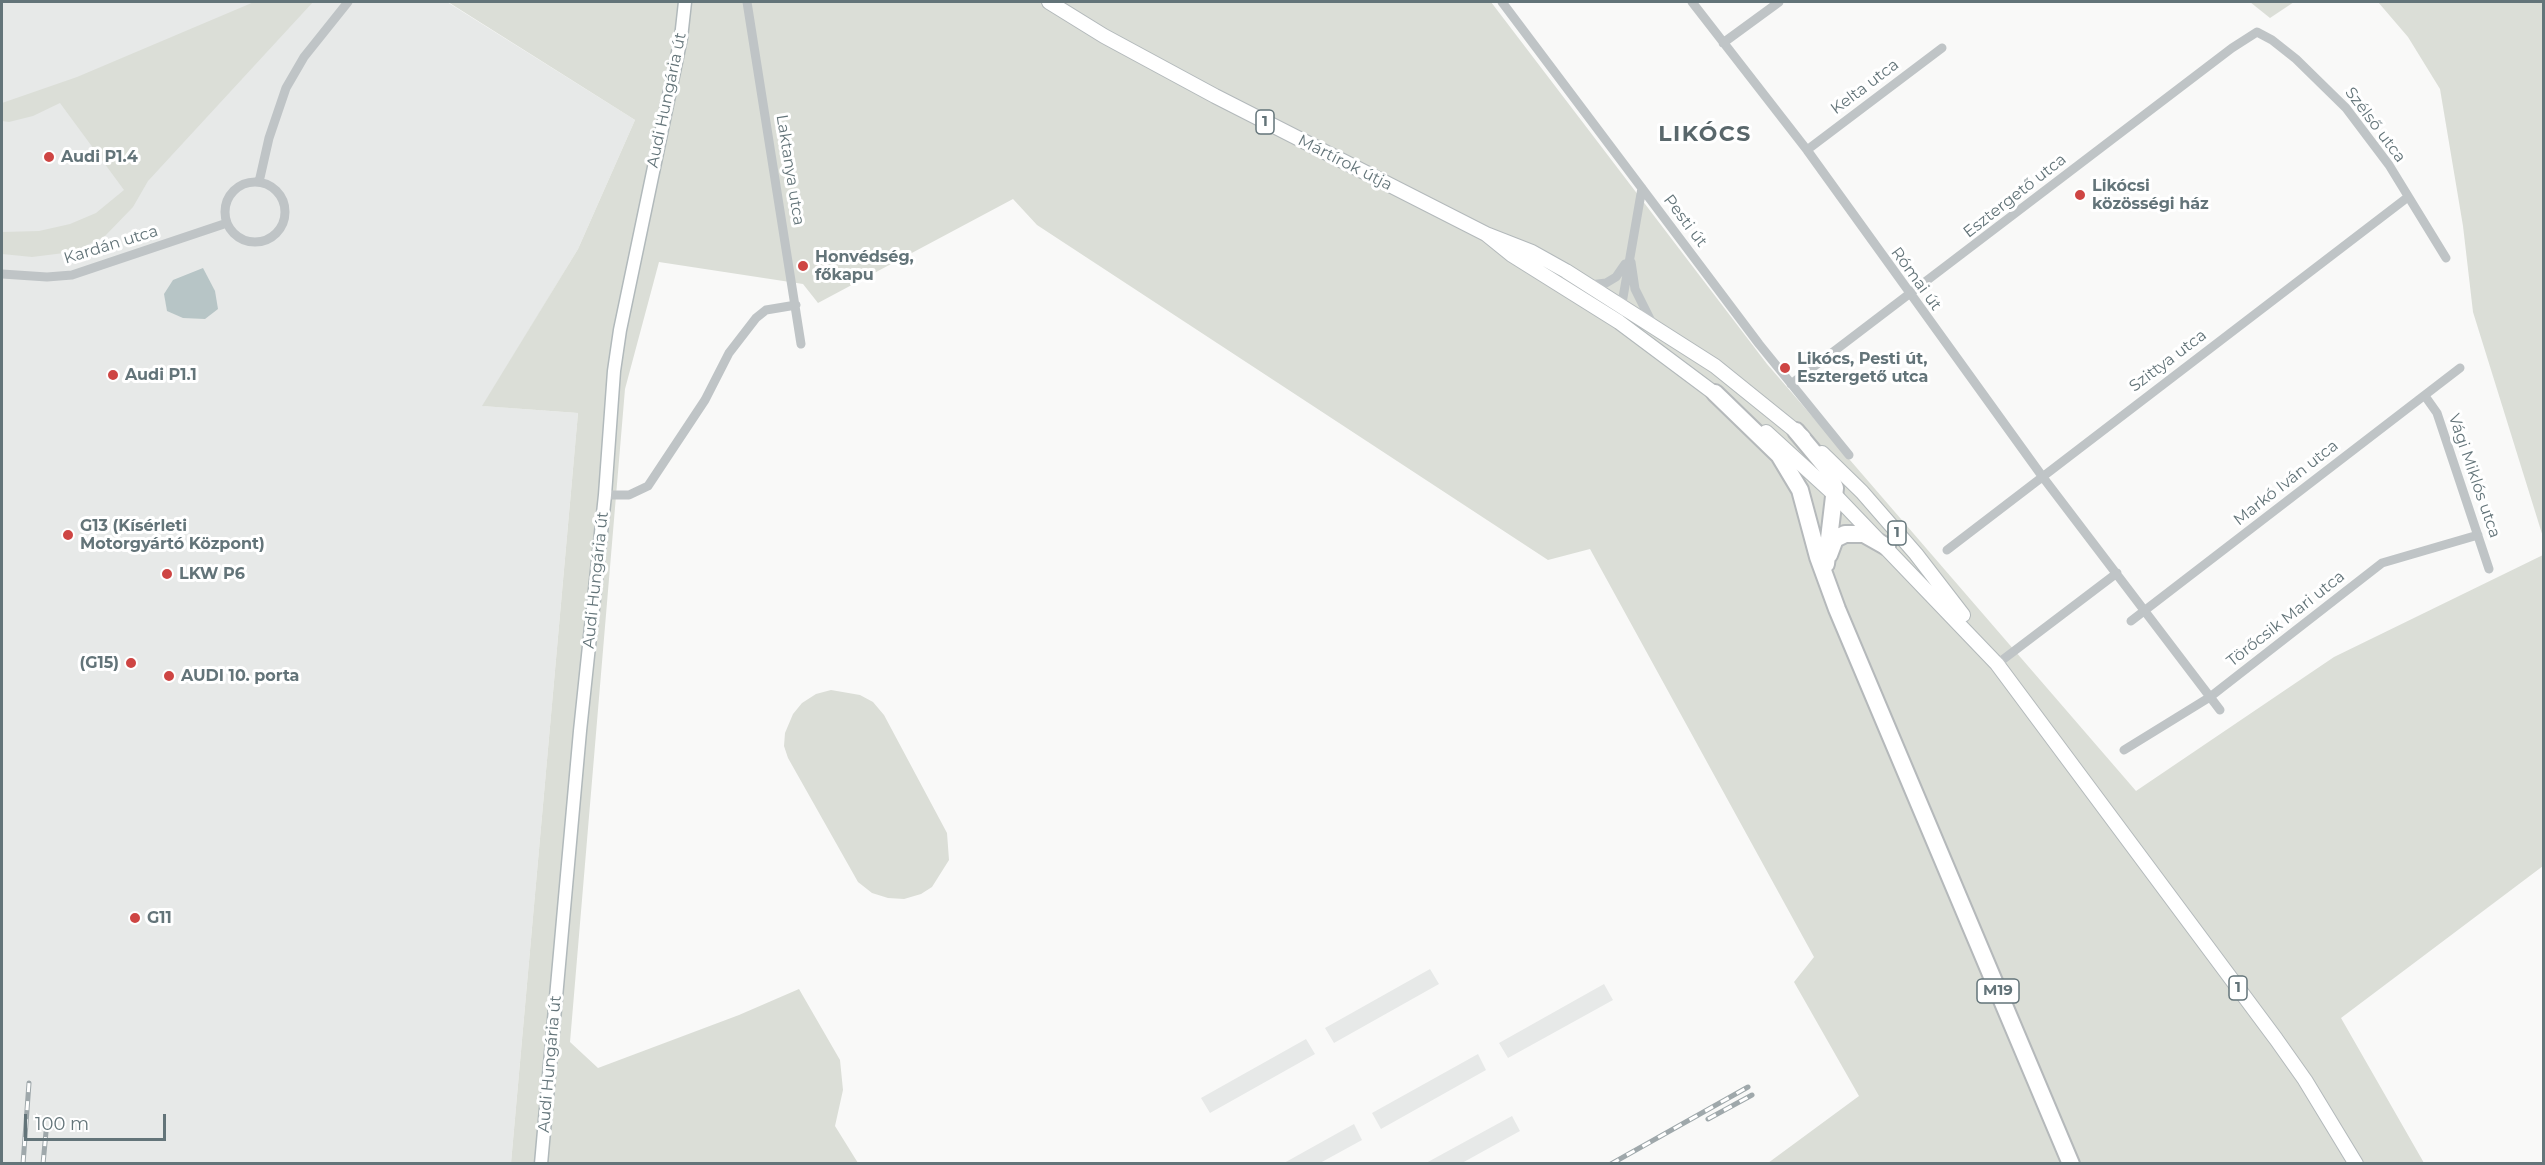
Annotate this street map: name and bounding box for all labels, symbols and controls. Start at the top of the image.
street label: Audi Hungária út [643,31,691,169]
street label: Kelta utca [1827,55,1903,119]
street label: Szélső utca [2340,84,2410,166]
road number: 1 [1256,110,1274,134]
street label: Laktanya utca [772,113,808,227]
district label: LIKÓCS [1658,122,1752,148]
street label: Mártírok útja [1295,131,1395,195]
place label: Audi P1.4 [61,147,138,167]
marker: Audi P1.4 [42,150,56,164]
street label: Esztergető utca [1960,150,2070,242]
place label: Likócsi közösségi ház [2092,176,2209,214]
marker: Likócsi közösségi ház [2073,188,2087,202]
street label: Pesti út [1659,191,1711,251]
street label: Kardán utca [62,222,160,268]
street label: Római út [1887,244,1945,314]
place label: Honvédség, főkapu [815,247,914,285]
marker: Honvédség, főkapu [796,259,810,273]
street label: Szittya utca [2126,326,2210,396]
place label: Likócs, Pesti út, Esztergető utca [1797,349,1928,387]
marker: Likócs, Pesti út, Esztergető utca [1778,361,1792,375]
place label: Audi P1.1 [125,365,197,385]
marker: Audi P1.1 [106,368,120,382]
street label: Vági Miklós utca [2444,411,2504,541]
street label: Markó Iván utca [2230,436,2342,530]
street label: Audi Hungária út [579,510,613,650]
place label: G13 (Kísérleti Motorgyártó Központ) [80,516,265,554]
road number: 1 [1888,521,1906,545]
marker: G13 (Kísérleti Motorgyártó Központ) [61,528,75,542]
place label: LKW P6 [179,564,245,584]
marker: LKW P6 [160,567,174,581]
street label: Törőcsik Mari utca [2223,567,2349,671]
place label: (G15) [79,653,119,673]
marker: (G15) [124,656,138,670]
place label: AUDI 10. porta [181,666,299,686]
marker: AUDI 10. porta [162,669,176,683]
place label: G11 [147,908,172,928]
marker: G11 [128,911,142,925]
road number: 1 [2229,976,2247,1000]
road number: M19 [1977,979,2019,1003]
street label: Audi Hungária út [534,994,566,1134]
scale bar [27,1102,170,1140]
text: 100 m [35,1113,89,1135]

